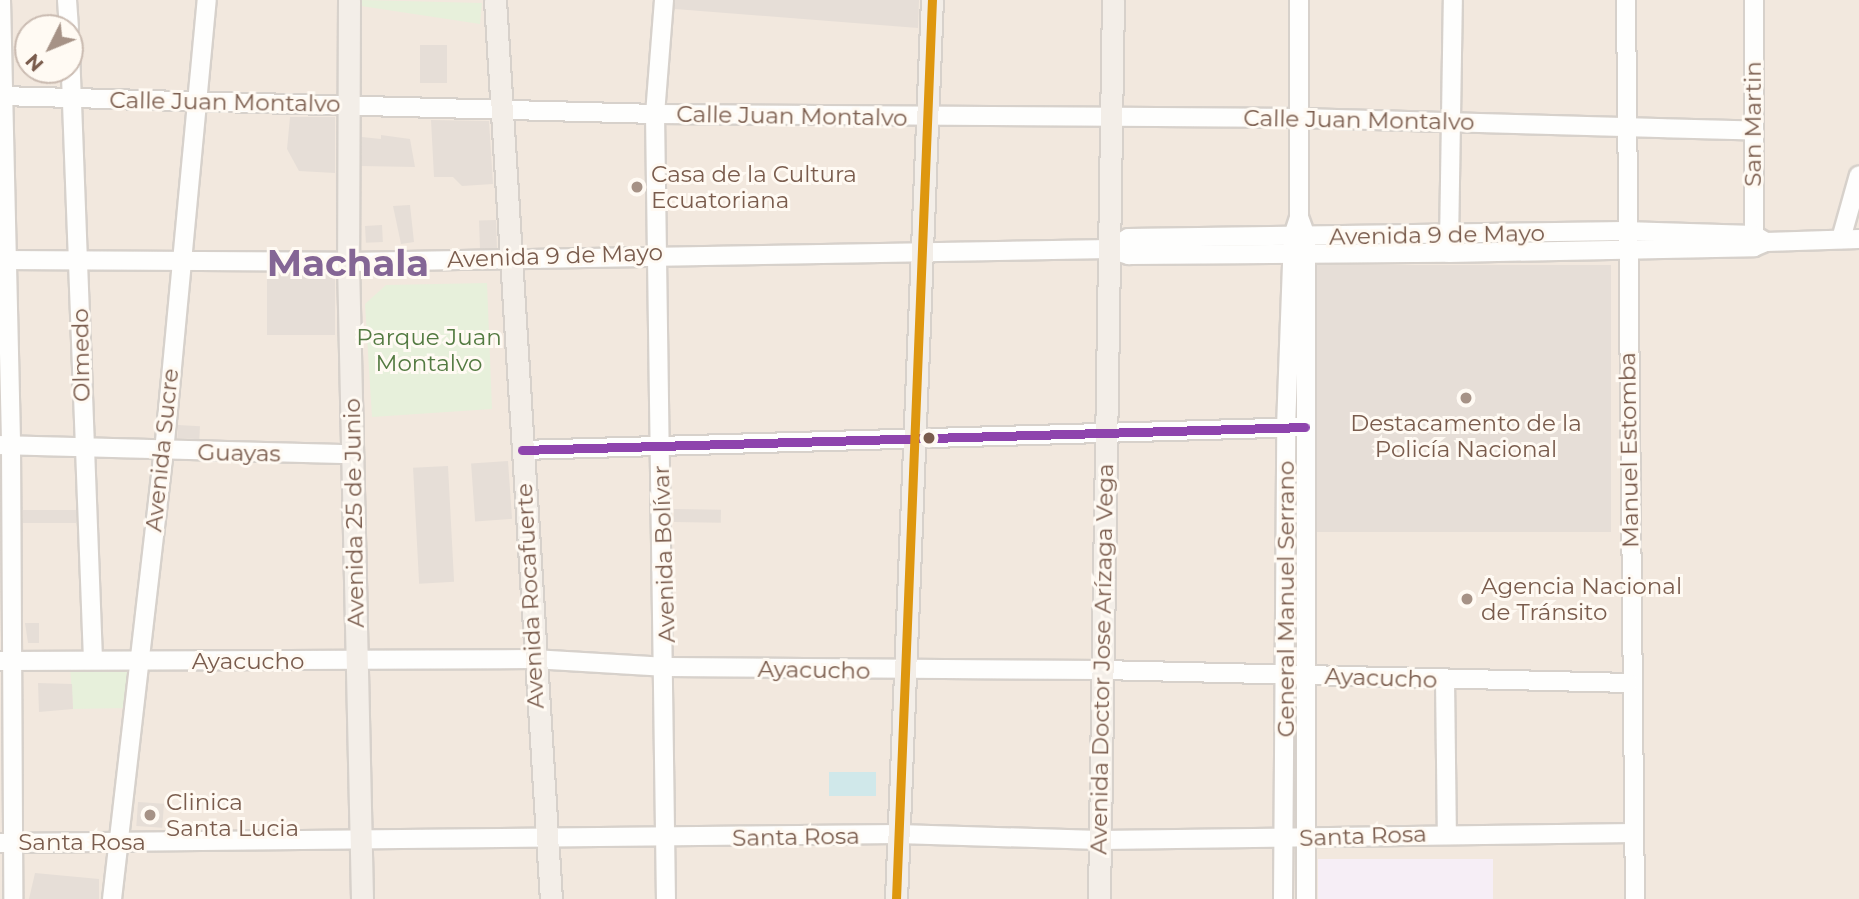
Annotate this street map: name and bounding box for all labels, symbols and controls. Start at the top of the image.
north arrow [14,14,84,84]
text: N [21,49,48,76]
street label: San Martin [1739,61,1767,187]
street label: Calle Juan Montalvo [109,86,341,118]
street label: Calle Juan Montalvo [676,100,908,132]
street label: Calle Juan Montalvo [1243,104,1475,136]
place label: Casa de la Cultura Ecuatoriana [651,160,857,214]
marker: Casa de la Cultura Ecuatoriana [629,179,645,195]
street label: Avenida 9 de Mayo [1329,219,1545,251]
street label: Avenida 9 de Mayo [447,238,663,274]
district label: Machala [267,241,429,285]
street label: Olmedo [66,308,96,402]
park label: Parque Juan Montalvo [356,323,502,377]
street label: Manuel Estomba [1613,352,1645,548]
street label: Avenida Sucre [140,367,184,533]
marker: Destacamento de la Policía Nacional [1458,390,1474,406]
street label: Avenida 25 de Junio [338,398,370,628]
place label: Destacamento de la Policía Nacional [1350,409,1582,463]
unlabelled marker [922,431,936,445]
street label: Guayas [197,438,281,468]
street label: General Manuel Serrano [1272,461,1300,737]
street label: Avenida Doctor Jose Arízaga Vega [1085,463,1119,855]
street label: Avenida Bolívar [647,465,681,643]
street label: Avenida Rocafuerte [510,482,550,710]
place label: Agencia Nacional de Tránsito [1481,572,1682,626]
marker: Agencia Nacional de Tránsito [1459,591,1475,607]
street label: Ayacucho [192,647,304,675]
street label: Ayacucho [757,655,871,685]
street label: Ayacucho [1324,662,1438,694]
place label: Clinica Santa Lucia [166,788,299,842]
marker: Clinica Santa Lucia [140,805,160,825]
street label: Santa Rosa [1299,820,1427,852]
street label: Santa Rosa [732,822,860,852]
street label: Santa Rosa [18,828,146,856]

